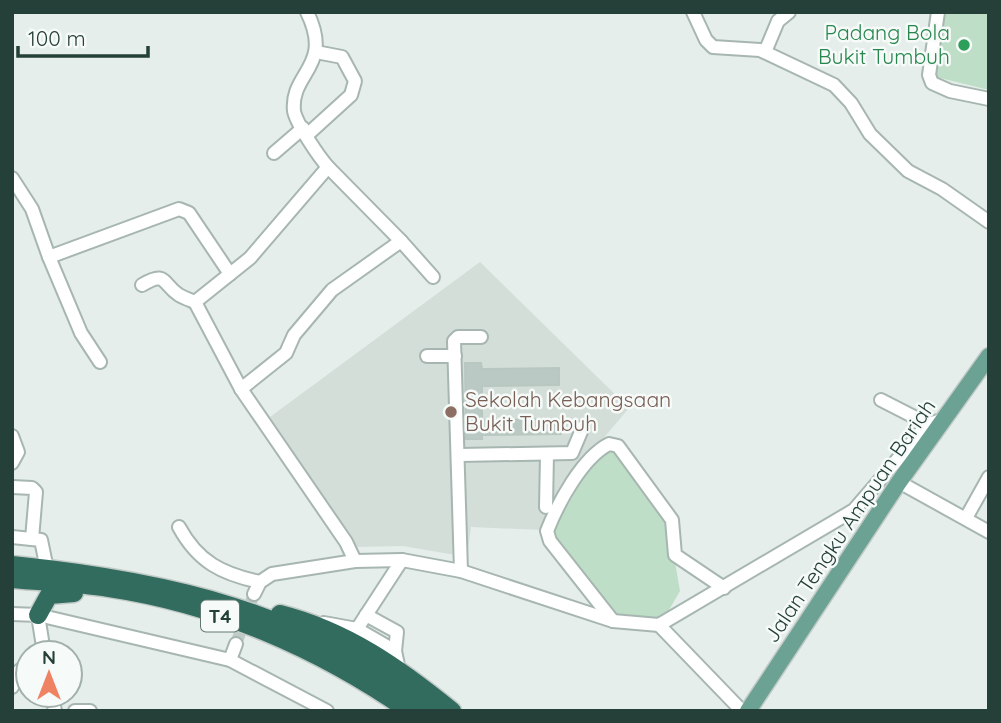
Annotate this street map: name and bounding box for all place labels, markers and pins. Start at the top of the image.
place label: Padang Bola Bukit Tumbuh [818,19,950,69]
marker: Padang Bola Bukit Tumbuh [956,37,972,53]
place label: Sekolah Kebangsaan Bukit Tumbuh [465,386,671,436]
marker: Sekolah Kebangsaan Bukit Tumbuh [443,404,459,420]

